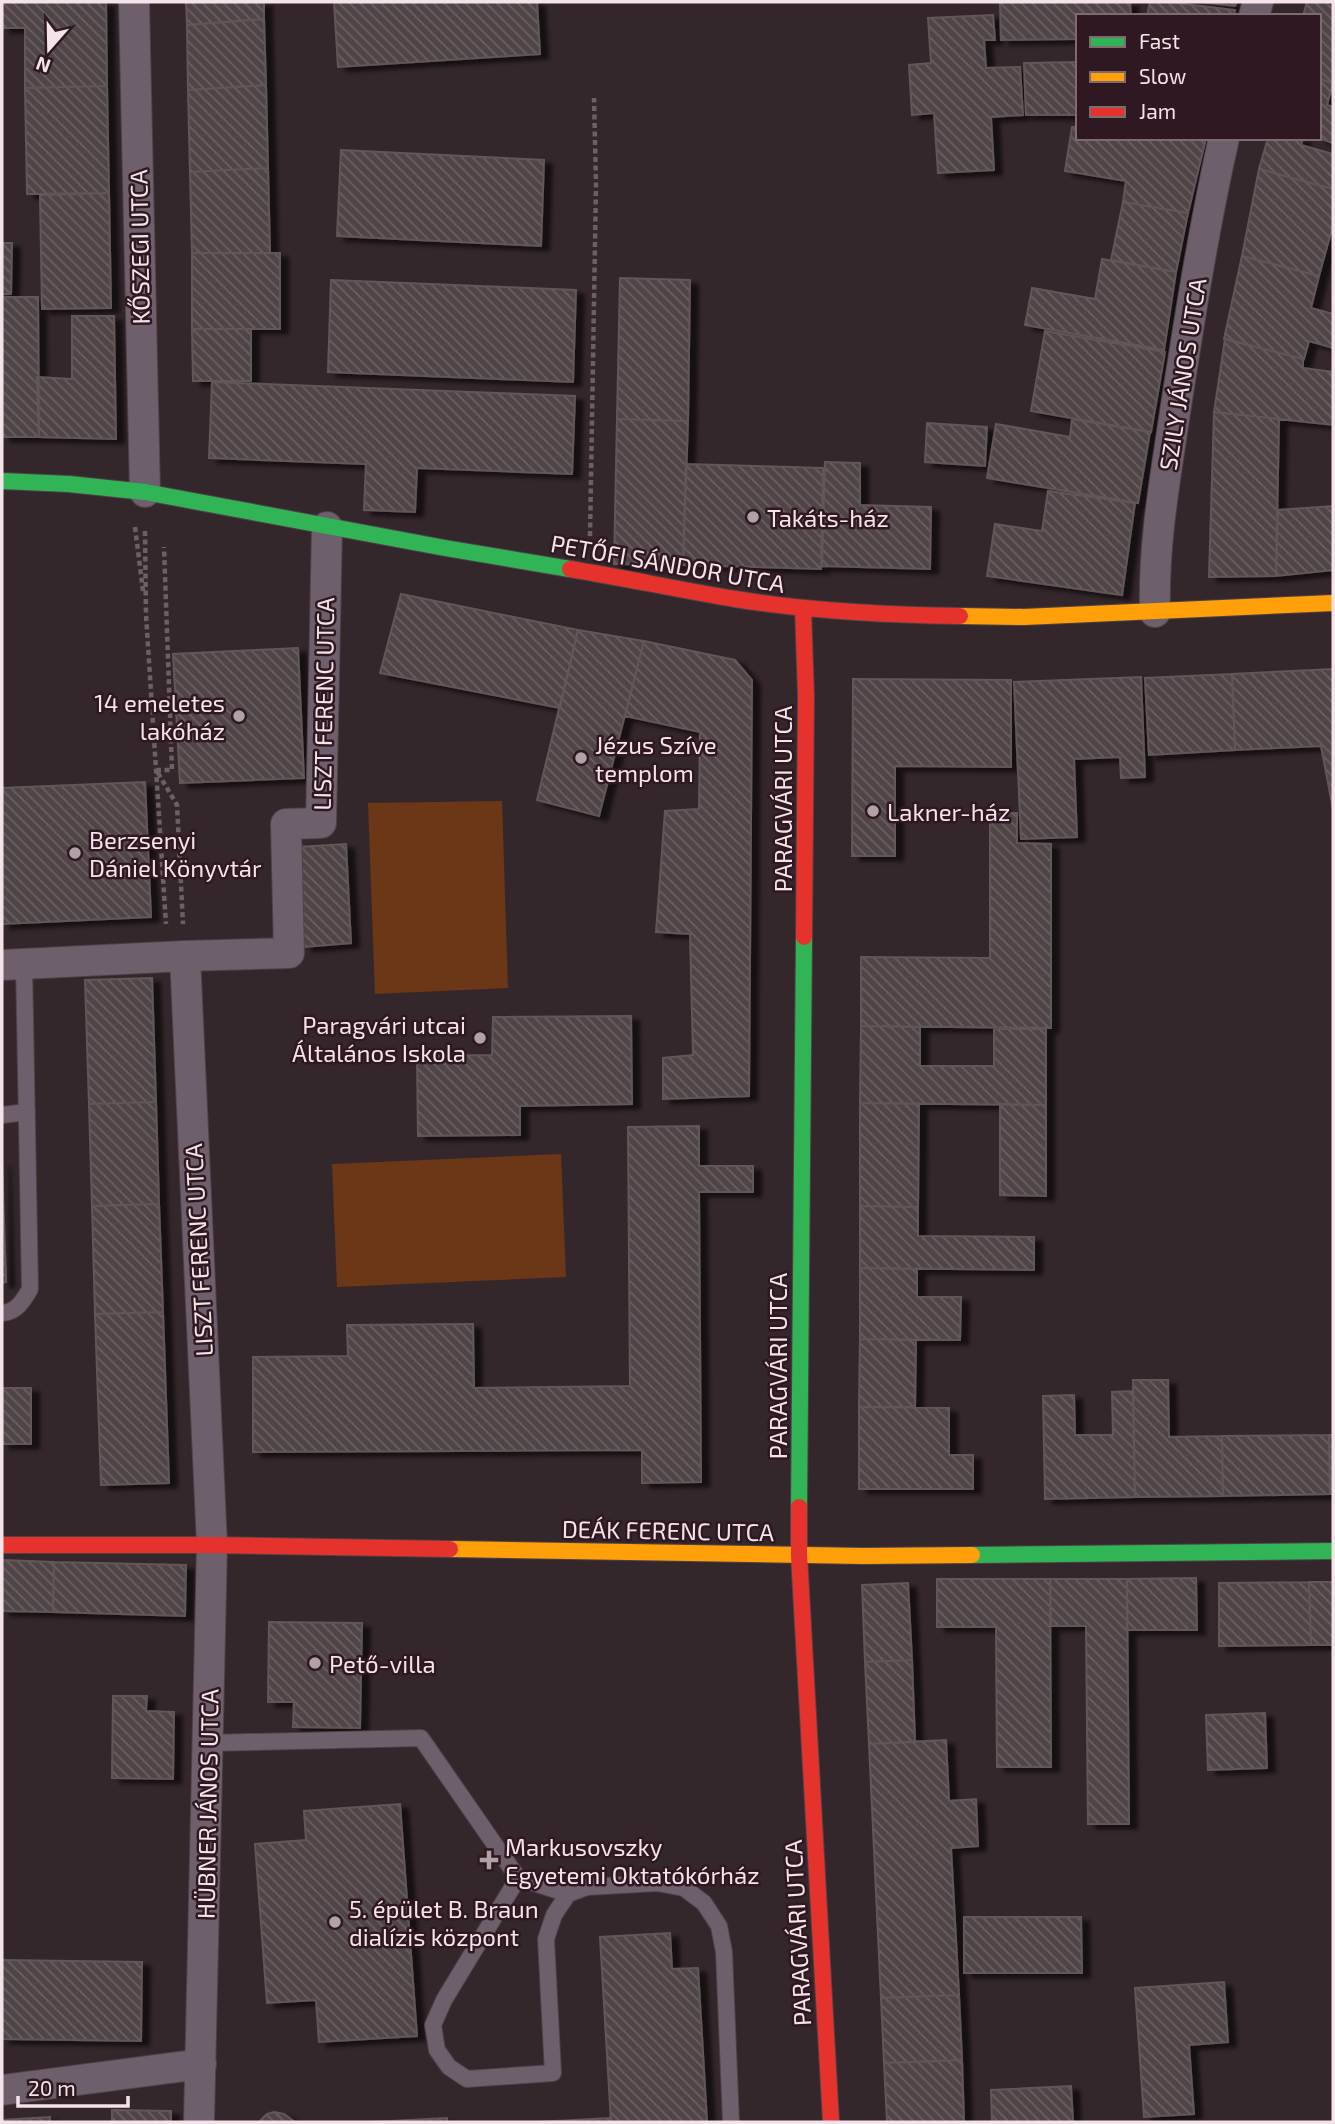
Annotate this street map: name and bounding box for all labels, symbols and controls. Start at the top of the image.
north arrow [14,14,84,84]
legend [1076,14,1321,140]
text: Fast [1139,28,1180,53]
text: N [33,52,53,79]
text: Slow [1139,63,1186,88]
text: Jam [1139,98,1176,123]
street label: KŐSZEGI UTCA [123,169,155,325]
street label: SZILY JÁNOS UTCA [1152,276,1212,472]
place label: Takáts-ház [767,503,889,532]
marker: Takáts-ház [745,509,761,525]
street label: PETŐFI SÁNDOR UTCA [549,528,788,598]
street label: LISZT FERENC UTCA [307,597,339,811]
place label: 14 emeletes lakóház [94,688,225,745]
street label: PARAGVÁRI UTCA [768,706,797,892]
marker: 14 emeletes lakóház [231,708,247,724]
place label: Jézus Szíve templom [595,730,717,787]
marker: Jézus Szíve templom [573,750,589,766]
place label: Lakner-ház [887,797,1010,826]
marker: Lakner-ház [865,803,881,819]
place label: Berzsenyi Dániel Könyvtár [89,825,262,882]
marker: Berzsenyi Dániel Könyvtár [67,845,83,861]
place label: Paragvári utcai Általános Iskola [292,1010,466,1067]
marker: Paragvári utcai Általános Iskola [472,1030,488,1046]
street label: LISZT FERENC UTCA [178,1143,218,1357]
street label: PARAGVÁRI UTCA [763,1273,792,1459]
street label: DEÁK FERENC UTCA [562,1514,775,1546]
place label: Pető-villa [329,1649,436,1678]
marker: Pető-villa [307,1655,323,1671]
street label: HÜBNER JÁNOS UTCA [190,1689,224,1919]
place label: Markusovszky Egyetemi Oktatókórház [505,1832,759,1889]
street label: PARAGVÁRI UTCA [778,1839,816,2027]
marker: Markusovszky Egyetemi Oktatókórház [479,1850,499,1870]
place label: 5. épület B. Braun dialízis központ [349,1894,539,1951]
marker: 5. épület B. Braun dialízis központ [327,1914,343,1930]
scale bar [18,2064,128,2108]
text: 20 m [28,2075,76,2100]

